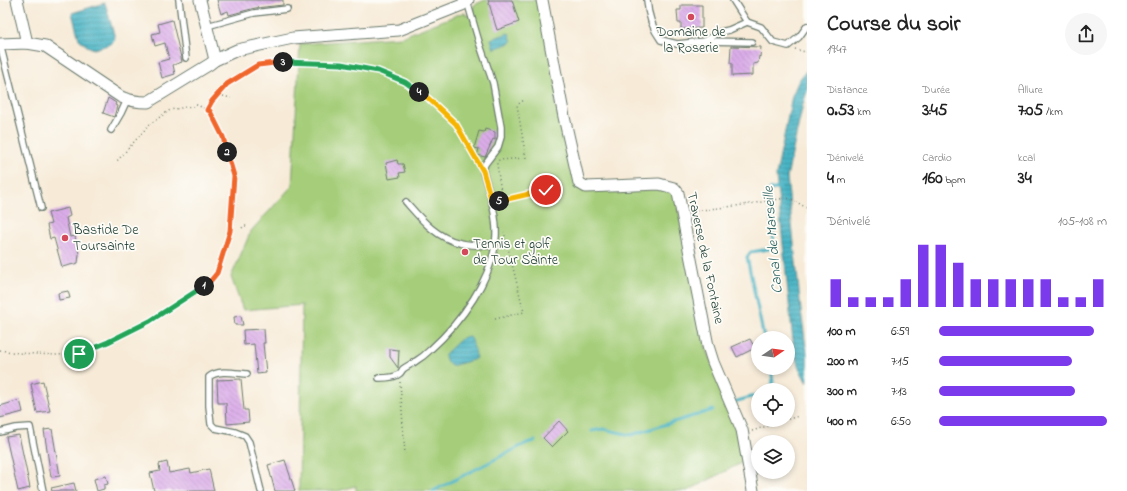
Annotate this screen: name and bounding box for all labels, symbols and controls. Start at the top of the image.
text: Course du soir [827,9,960,41]
marker: Domaine de la Roserie [686,12,696,22]
button: share [1065,13,1107,55]
place label: Domaine de la Roserie [655,22,726,59]
text: 19:47 [827,40,847,59]
pin: 3 [273,52,293,72]
text: 3 [281,54,285,70]
pin: 4 [409,82,429,102]
text: Distance [827,82,868,98]
text: Durée [922,82,950,98]
text: Allure [1018,82,1043,98]
text: 4 [417,84,421,100]
text: 0.53 [827,98,855,123]
text: 3:45 [922,98,948,123]
text: 7:05 [1018,98,1043,123]
text: km [855,104,871,120]
text: /km [1043,104,1063,120]
pin: 2 [217,142,237,162]
text: 2 [224,144,230,160]
text: Dénivelé [827,150,864,166]
text: Cardio [922,150,952,166]
text: kcal [1018,150,1035,166]
text: 4 [827,166,834,191]
text: 160 [922,166,943,191]
text: 34 [1018,166,1032,191]
text: m [834,172,845,188]
text: bpm [943,172,966,188]
pin [529,173,563,207]
icon: check [535,179,557,201]
water label: Canal de Marseille [757,184,789,295]
street label: Traverse de la Fontaine [681,190,729,327]
pin: 5 [489,191,509,211]
text: 5 [496,193,502,209]
text: Dénivelé [827,212,870,231]
text: 105–108 m [1058,212,1107,231]
place label: Bastide De Toursainte [72,220,139,257]
marker: Bastide De Toursainte [60,233,70,243]
place label: Tennis et golf de Tour Sainte [473,234,559,271]
marker: Tennis et golf de Tour Sainte [460,247,470,257]
pin: 1 [194,276,214,296]
text: 1 [202,278,206,294]
text: 100 m [827,322,856,341]
text: 6:59 [891,322,909,341]
north arrow [751,331,795,375]
map controls [751,331,795,479]
pin [62,337,96,371]
icon: arrive [68,343,90,365]
text: 200 m [827,352,858,371]
text: 7:15 [891,352,909,371]
text: 300 m [827,382,857,401]
text: 7:13 [891,382,907,401]
button: locate [751,383,795,427]
text: 400 m [827,412,857,431]
text: 6:50 [891,412,911,431]
button: layers [751,435,795,479]

